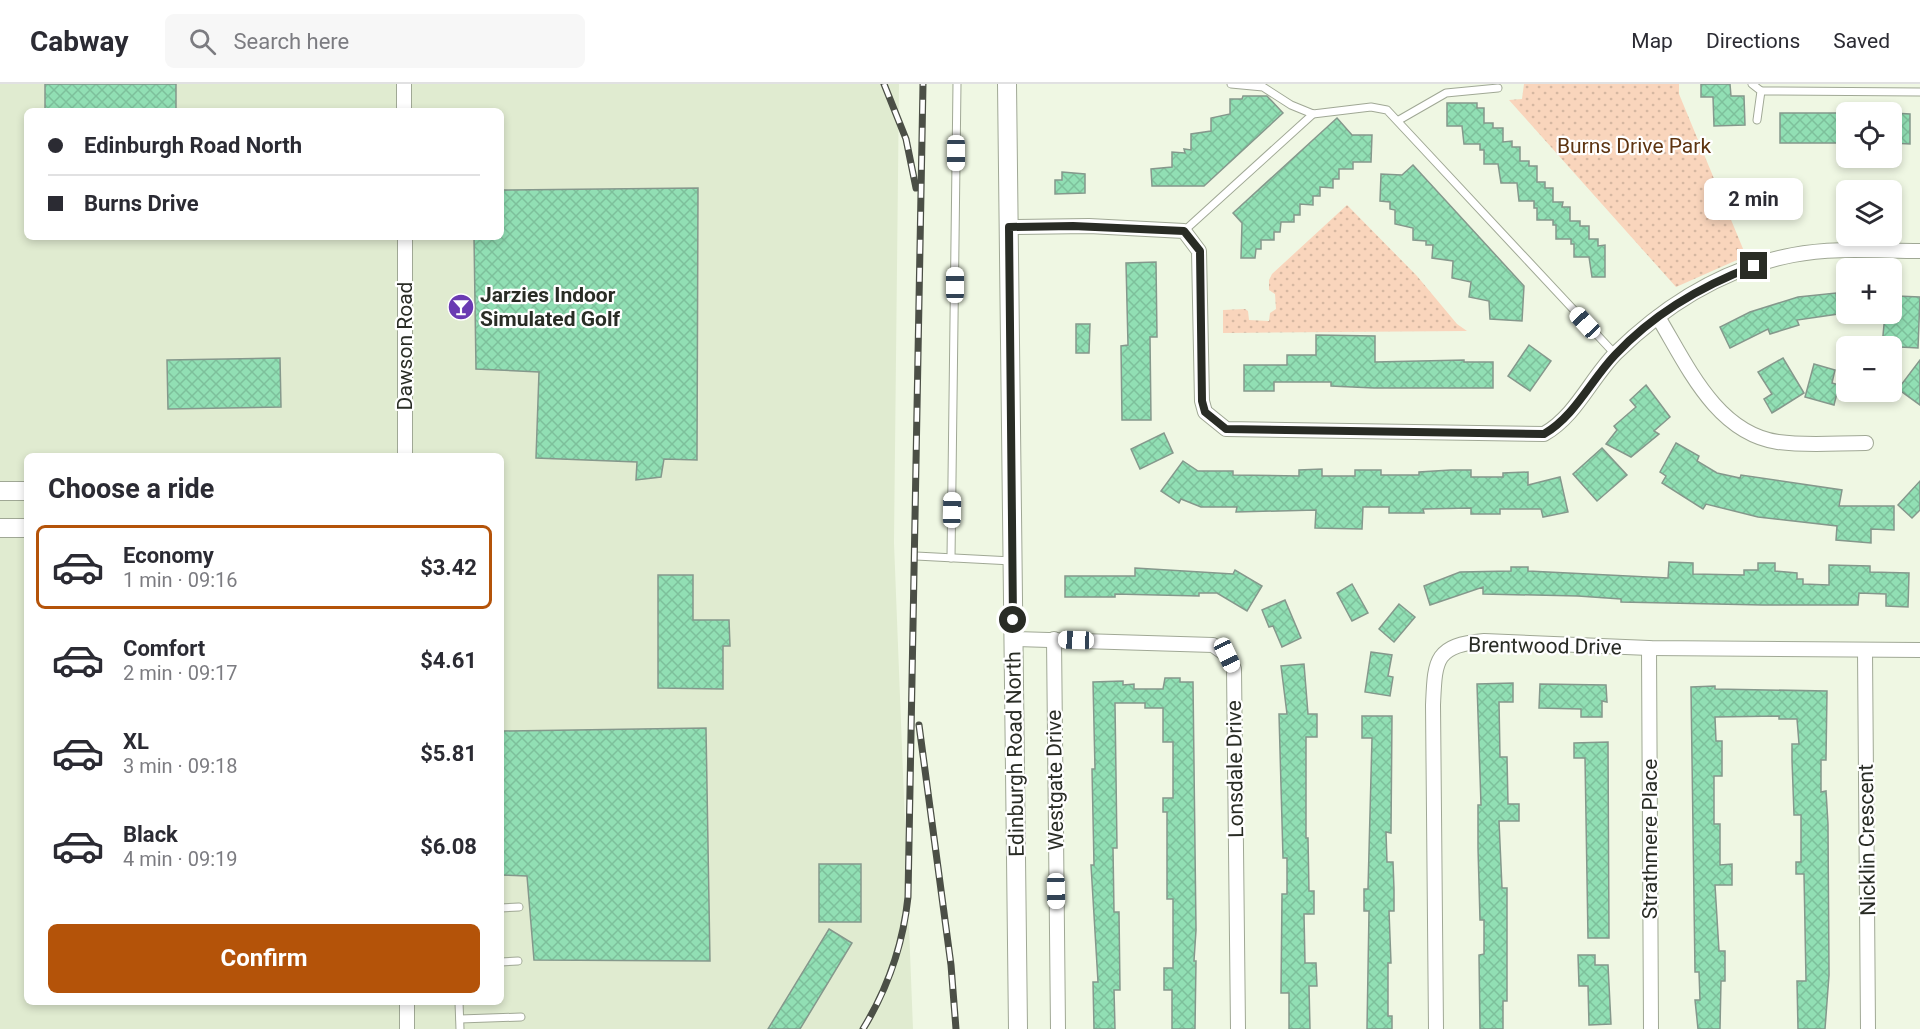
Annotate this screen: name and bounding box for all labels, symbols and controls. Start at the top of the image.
search box [165,14,585,68]
text: Cabway [30,25,129,58]
icon: search [186,25,219,58]
text: Search here [234,29,349,54]
text: Map [1631,29,1673,53]
text: Directions [1706,29,1800,53]
text: Saved [1833,29,1890,53]
map controls [1836,102,1902,402]
button: locate [1836,102,1902,168]
text: Edinburgh Road North [84,133,302,158]
park label: Burns Drive Park [1557,134,1711,158]
car [947,135,965,171]
callout: 2 min [1704,179,1804,221]
button: layers [1836,180,1902,246]
text: 2 min [1728,187,1779,211]
text: Burns Drive [84,191,199,216]
route end [1740,252,1767,279]
button: + [1836,258,1902,324]
car [946,267,964,303]
street label: Dawson Road [393,282,417,410]
place label: Jarzies Indoor Simulated Golf [480,283,620,331]
bar icon: Jarzies Indoor Simulated Golf [446,292,476,322]
car [1566,304,1604,342]
button: − [1836,336,1902,402]
text: Choose a ride [48,473,214,505]
car [943,492,961,528]
icon: car [51,540,105,594]
text: Economy [123,543,214,568]
text: $3.42 [420,555,477,580]
text: 1 min · 09:16 [123,568,238,592]
route start [999,606,1026,633]
car [1058,630,1094,650]
icon: car [51,633,105,687]
street label: Brentwood Drive [1468,633,1622,659]
car [1211,635,1243,675]
text: Comfort [123,636,205,661]
text: $4.61 [420,648,477,673]
street label: Edinburgh Road North [1001,651,1029,857]
text: 2 min · 09:17 [123,661,238,685]
street label: Lonsdale Drive [1222,700,1248,838]
street label: Westgate Drive [1042,709,1068,851]
icon: car [51,726,105,780]
text: XL [123,729,149,754]
text: $5.81 [420,741,477,766]
text: 3 min · 09:18 [123,754,238,778]
street label: Strathmere Place [1638,759,1662,919]
street label: Nicklin Crescent [1854,764,1880,916]
icon: car [51,819,105,873]
text: Black [123,822,178,847]
text: $6.08 [420,834,477,859]
text: 4 min · 09:19 [123,847,238,871]
car [1047,873,1065,909]
button: Confirm [48,924,480,993]

